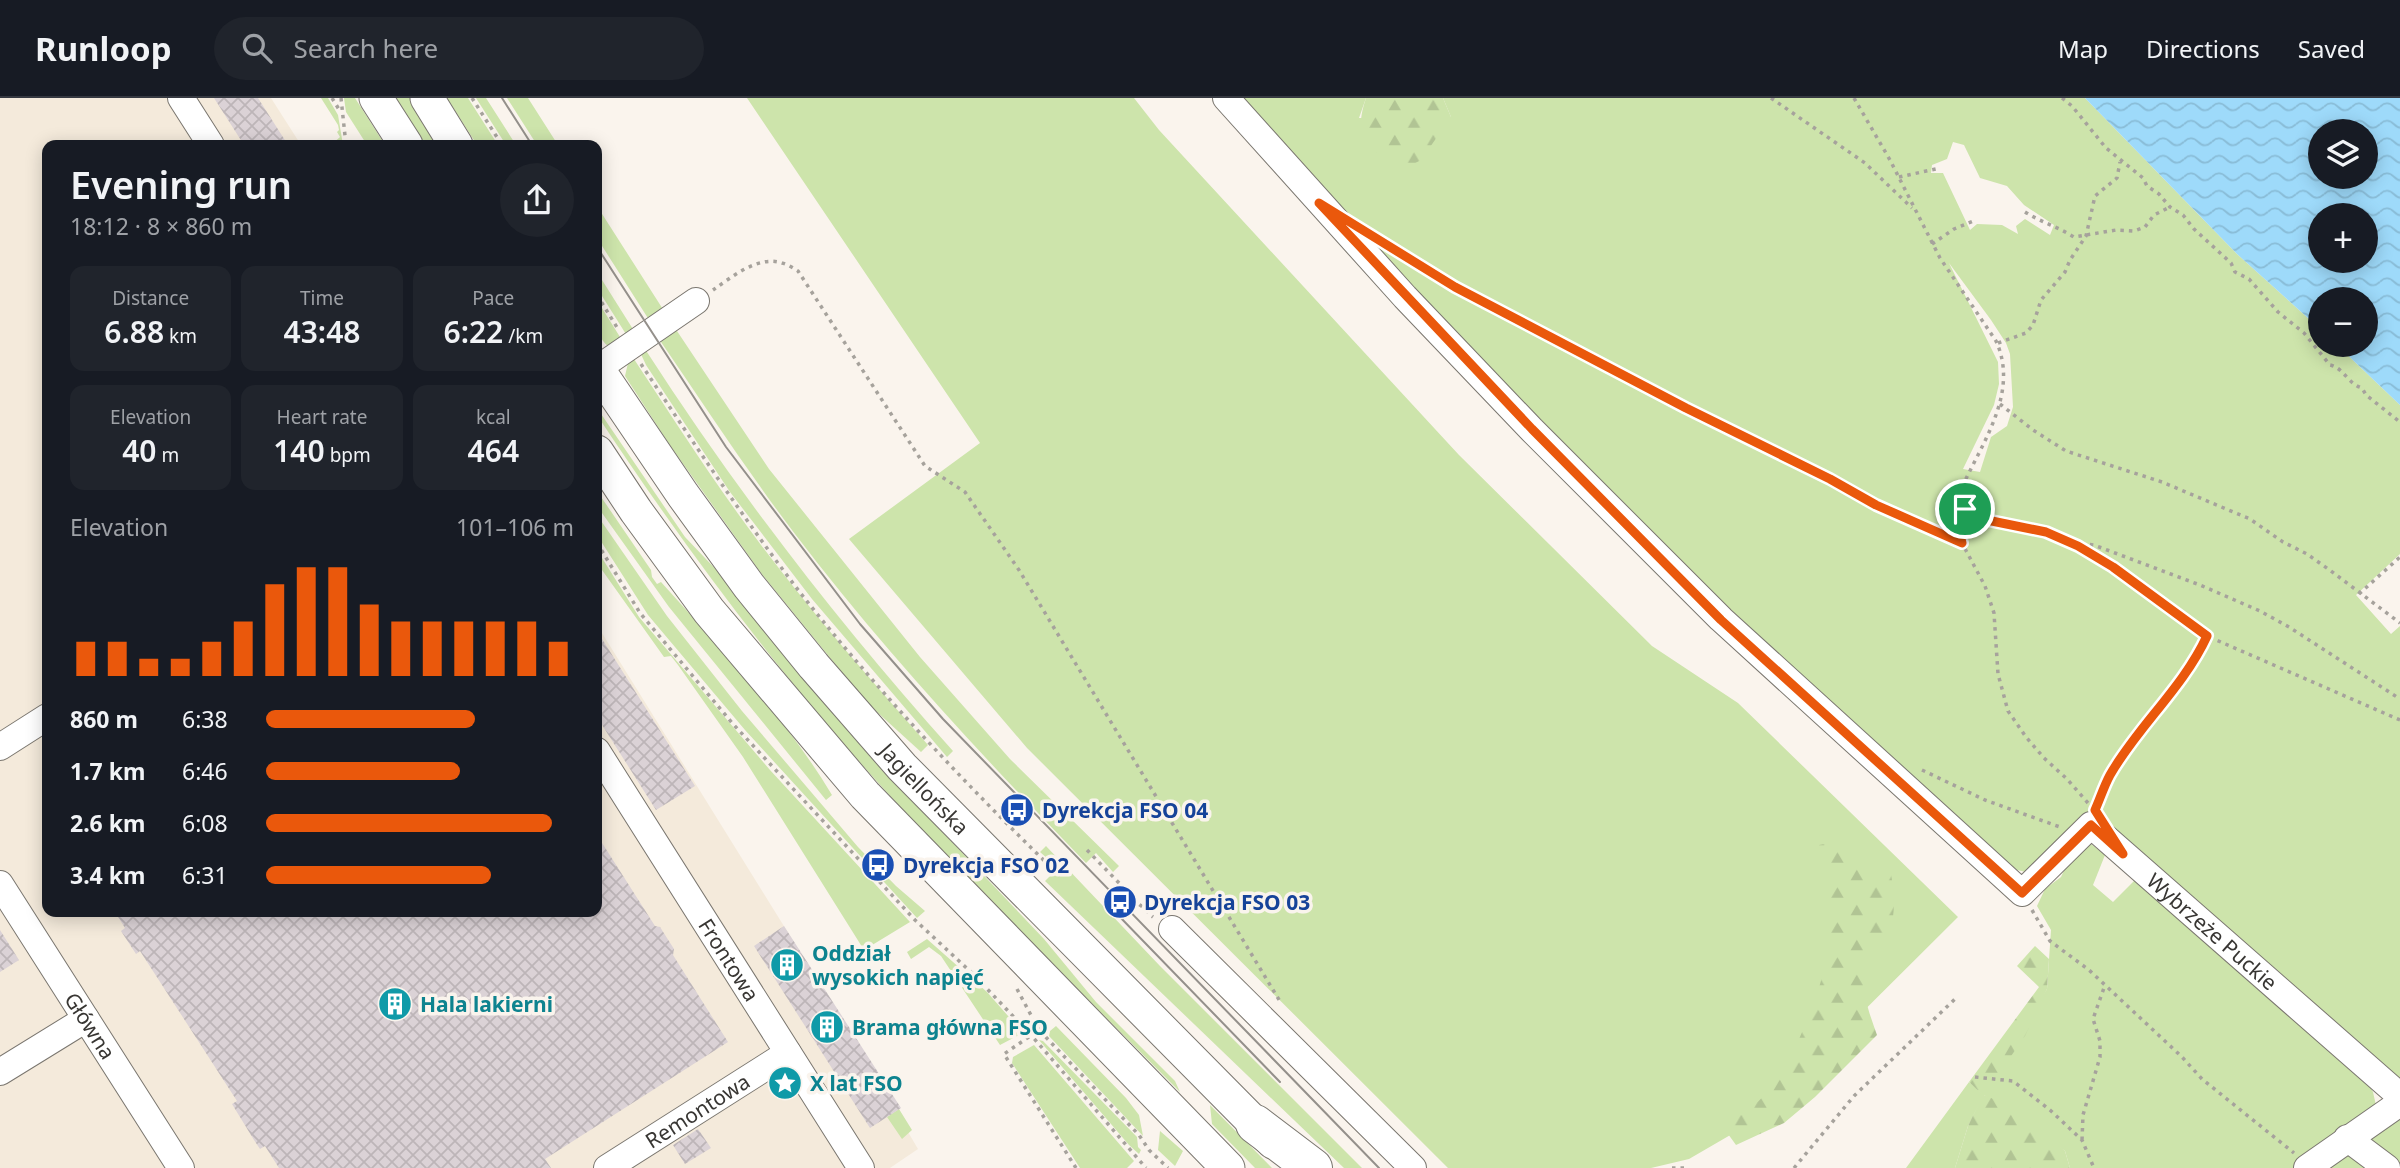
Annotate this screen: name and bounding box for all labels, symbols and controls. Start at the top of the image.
search box [214,17,704,80]
text: Runloop [35,26,172,71]
icon: search [238,29,276,67]
text: Search here [294,30,438,66]
text: Map [2058,32,2108,65]
text: Directions [2146,32,2260,65]
text: Saved [2298,32,2365,65]
map controls [2308,119,2378,357]
button: layers [2308,119,2378,189]
text: Evening run [70,158,292,210]
button: share [500,163,574,237]
button: + [2308,203,2378,273]
text: 18:12 · 8 × 860 m [70,210,252,242]
text: Distance [112,285,189,311]
text: Time [300,285,344,311]
text: Pace [472,285,514,311]
button: − [2308,287,2378,357]
text: 6.88 [104,311,164,352]
text: 43:48 [284,311,360,352]
text: 6:22 [443,311,503,352]
text: km [164,323,197,349]
text: /km [503,323,543,349]
text: Elevation [110,404,191,430]
text: Heart rate [277,404,367,430]
text: kcal [476,404,511,430]
text: 40 [122,430,156,471]
text: 140 [273,430,325,471]
text: 464 [468,430,519,471]
text: m [156,442,179,468]
text: bpm [325,442,371,468]
pin [1935,479,1995,539]
icon: arrive [1946,490,1984,528]
text: Elevation [70,511,168,543]
text: 101–106 m [456,511,574,543]
text: 860 m [70,703,138,735]
text: 6:38 [182,703,228,735]
street label: Jagiellońska [872,736,975,841]
text: 1.7 km [70,755,145,787]
text: 6:46 [182,755,228,787]
bus stop icon: Dyrekcja FSO 04 [998,791,1036,829]
place label: Dyrekcja FSO 04 [1042,796,1208,824]
text: 2.6 km [70,807,145,839]
text: 6:08 [182,807,228,839]
bus stop icon: Dyrekcja FSO 02 [859,846,897,884]
place label: Dyrekcja FSO 02 [903,851,1069,879]
text: 3.4 km [70,859,145,891]
text: 6:31 [182,859,228,891]
street label: Wybrzeże Puckie [2141,866,2283,996]
bus stop icon: Dyrekcja FSO 03 [1101,883,1139,921]
place label: Dyrekcja FSO 03 [1144,888,1310,916]
street label: Frontowa [692,913,766,1006]
place label: Oddział wysokich napięć [812,939,984,991]
building icon: Oddział wysokich napięć [768,946,806,984]
building icon: Hala lakierni [376,985,414,1023]
street label: Główna [59,987,122,1065]
place label: Hala lakierni [420,990,553,1018]
building icon: Brama główna FSO [808,1008,846,1046]
place label: Brama główna FSO [852,1013,1048,1041]
place icon: X lat FSO [766,1064,804,1102]
street label: Remontowa [640,1067,755,1154]
place label: X lat FSO [810,1069,903,1097]

